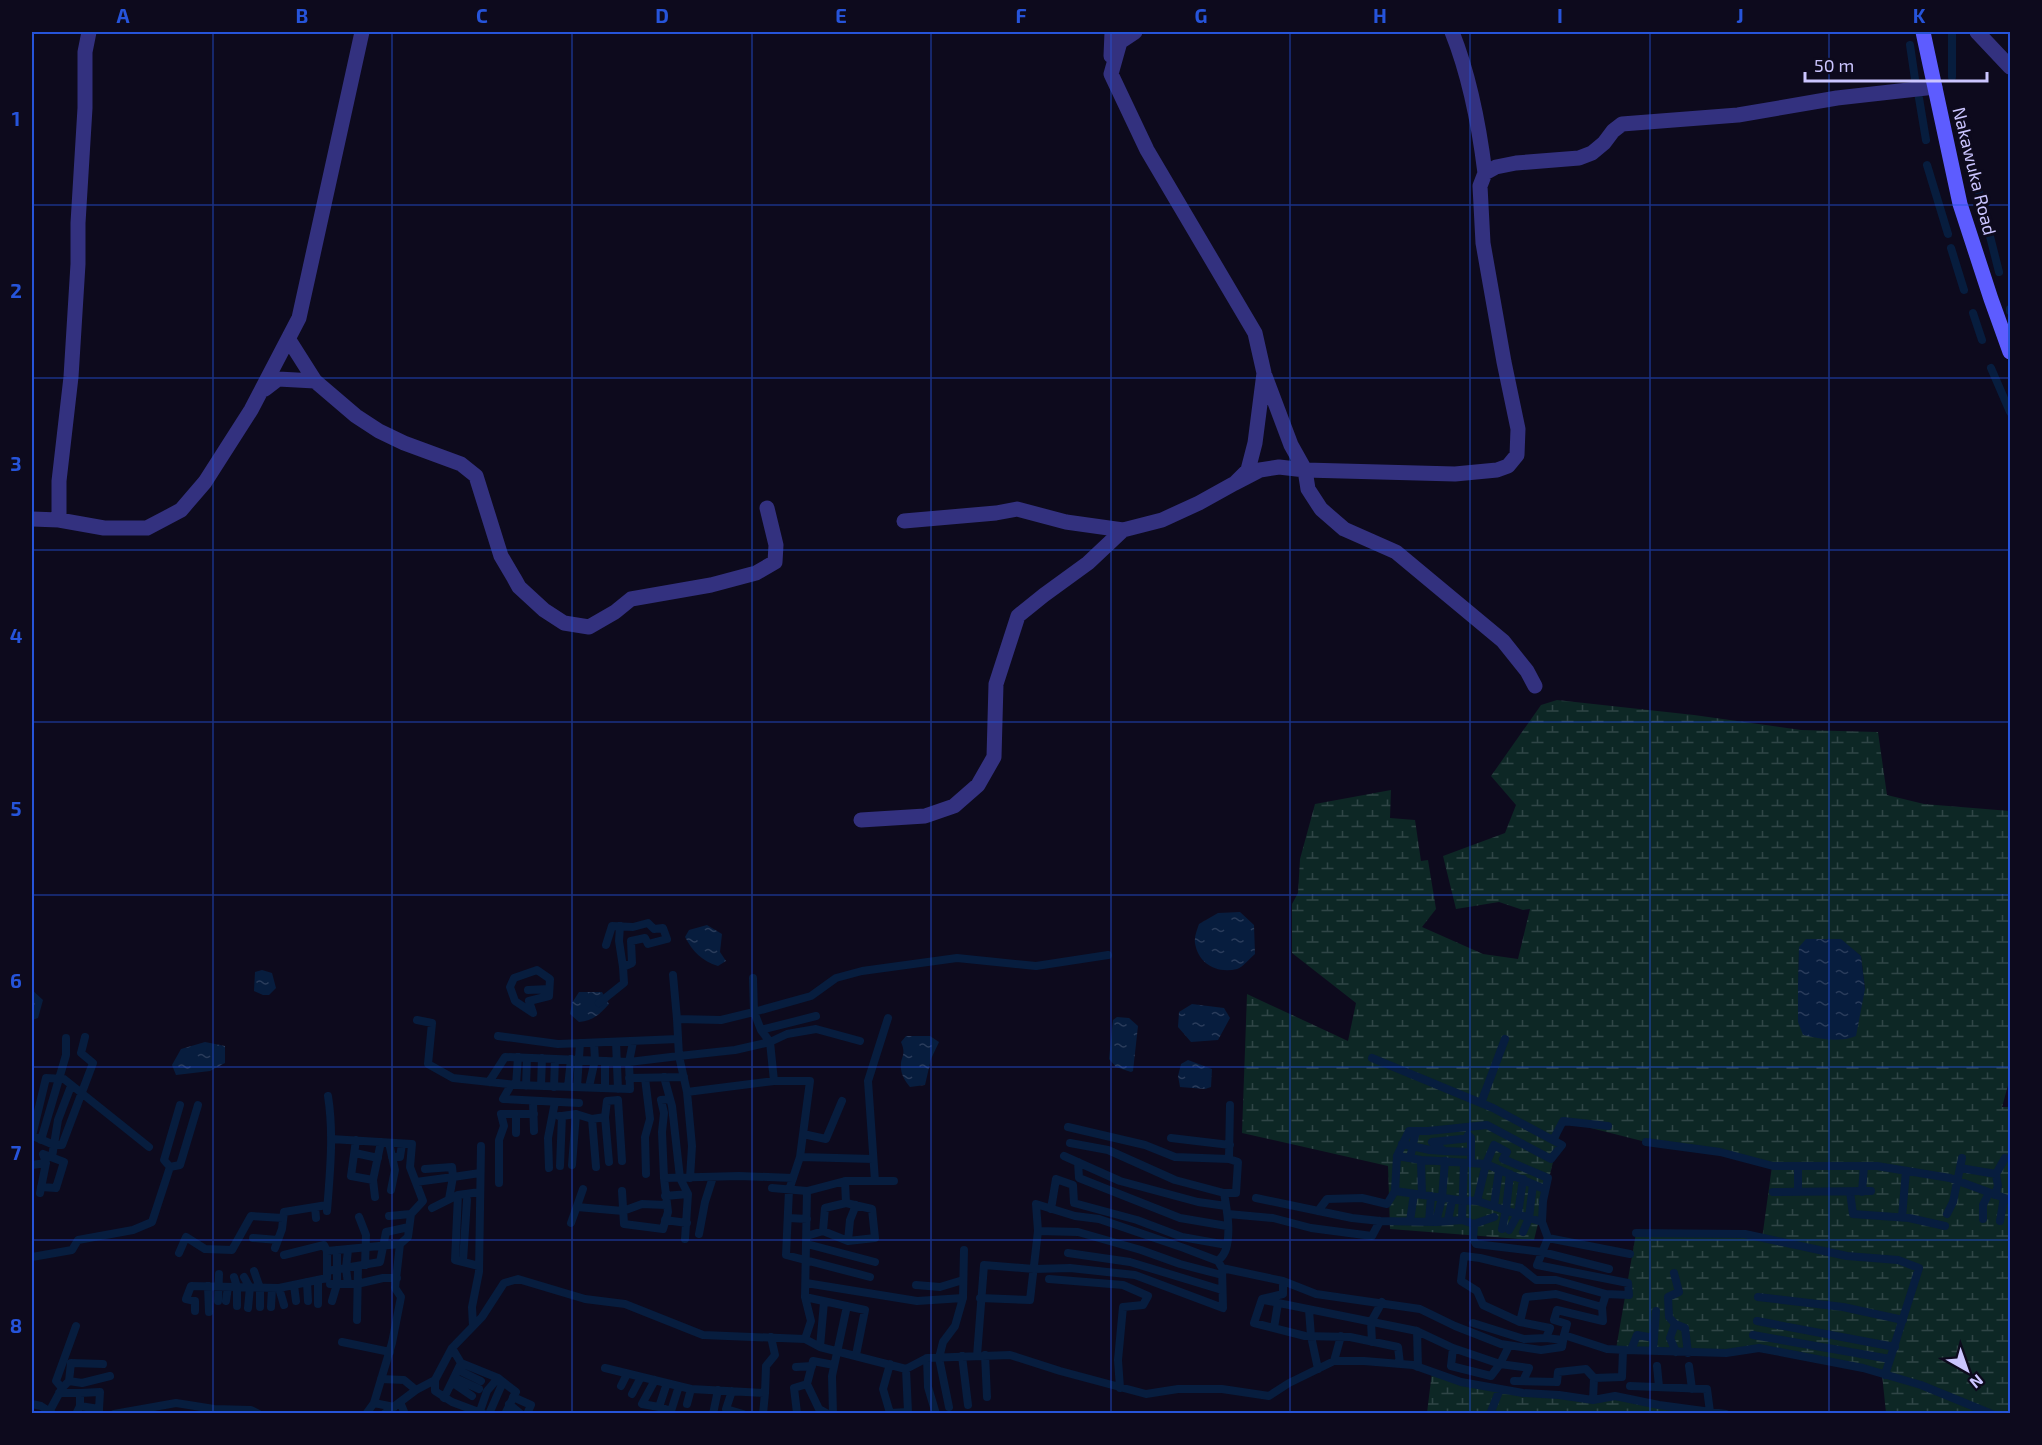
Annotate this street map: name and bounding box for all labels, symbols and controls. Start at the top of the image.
text: A [116,3,130,27]
text: B [296,3,308,27]
text: C [476,3,488,27]
text: D [655,3,669,27]
text: E [835,3,847,27]
text: F [1015,3,1027,27]
text: G [1195,3,1207,27]
text: H [1373,3,1387,27]
text: I [1557,3,1563,27]
text: J [1736,3,1744,27]
text: K [1913,3,1926,27]
scale bar [1805,45,1986,83]
text: 50 m [1814,54,1854,76]
street label: Nakawuka Road [1948,105,2002,237]
text: 1 [12,106,20,130]
text: 2 [10,278,22,302]
text: 3 [10,451,22,475]
text: 4 [10,623,23,647]
text: 5 [10,796,22,820]
text: 6 [10,968,22,992]
text: 7 [11,1140,22,1164]
text: 8 [10,1313,22,1337]
north arrow [1937,1340,1997,1400]
text: N [1966,1371,1987,1393]

